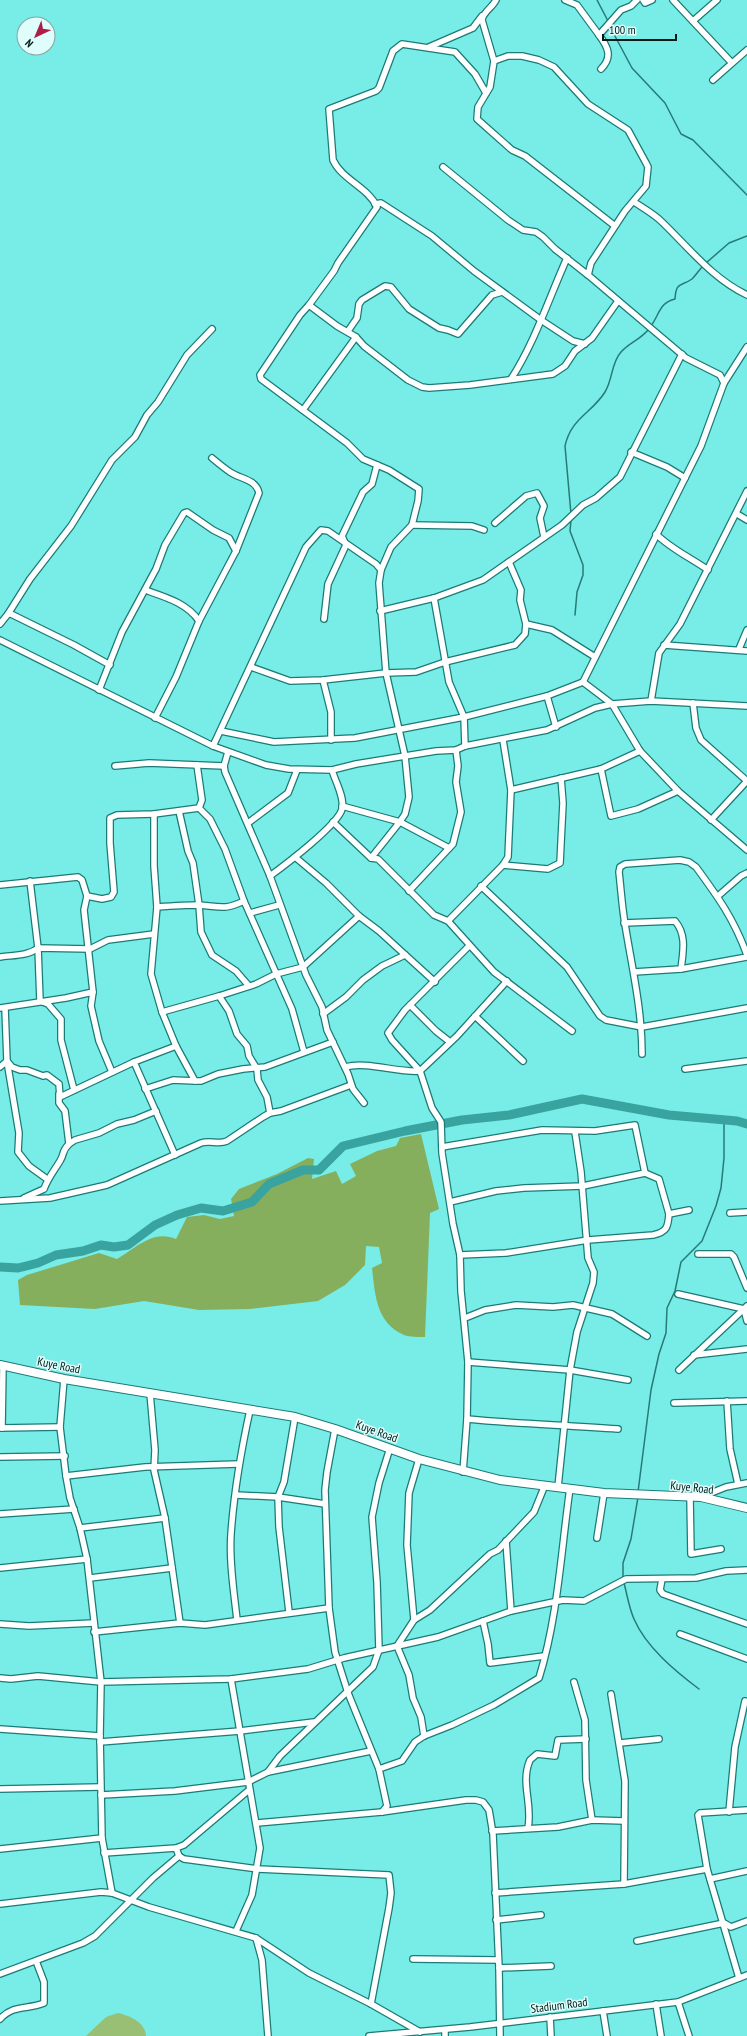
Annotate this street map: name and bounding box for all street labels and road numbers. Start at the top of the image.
street label: Kuye Road [36,1354,82,1376]
street label: Kuye Road [354,1417,400,1445]
street label: Kuye Road [670,1477,714,1497]
street label: Stadium Road [530,1994,588,2016]

